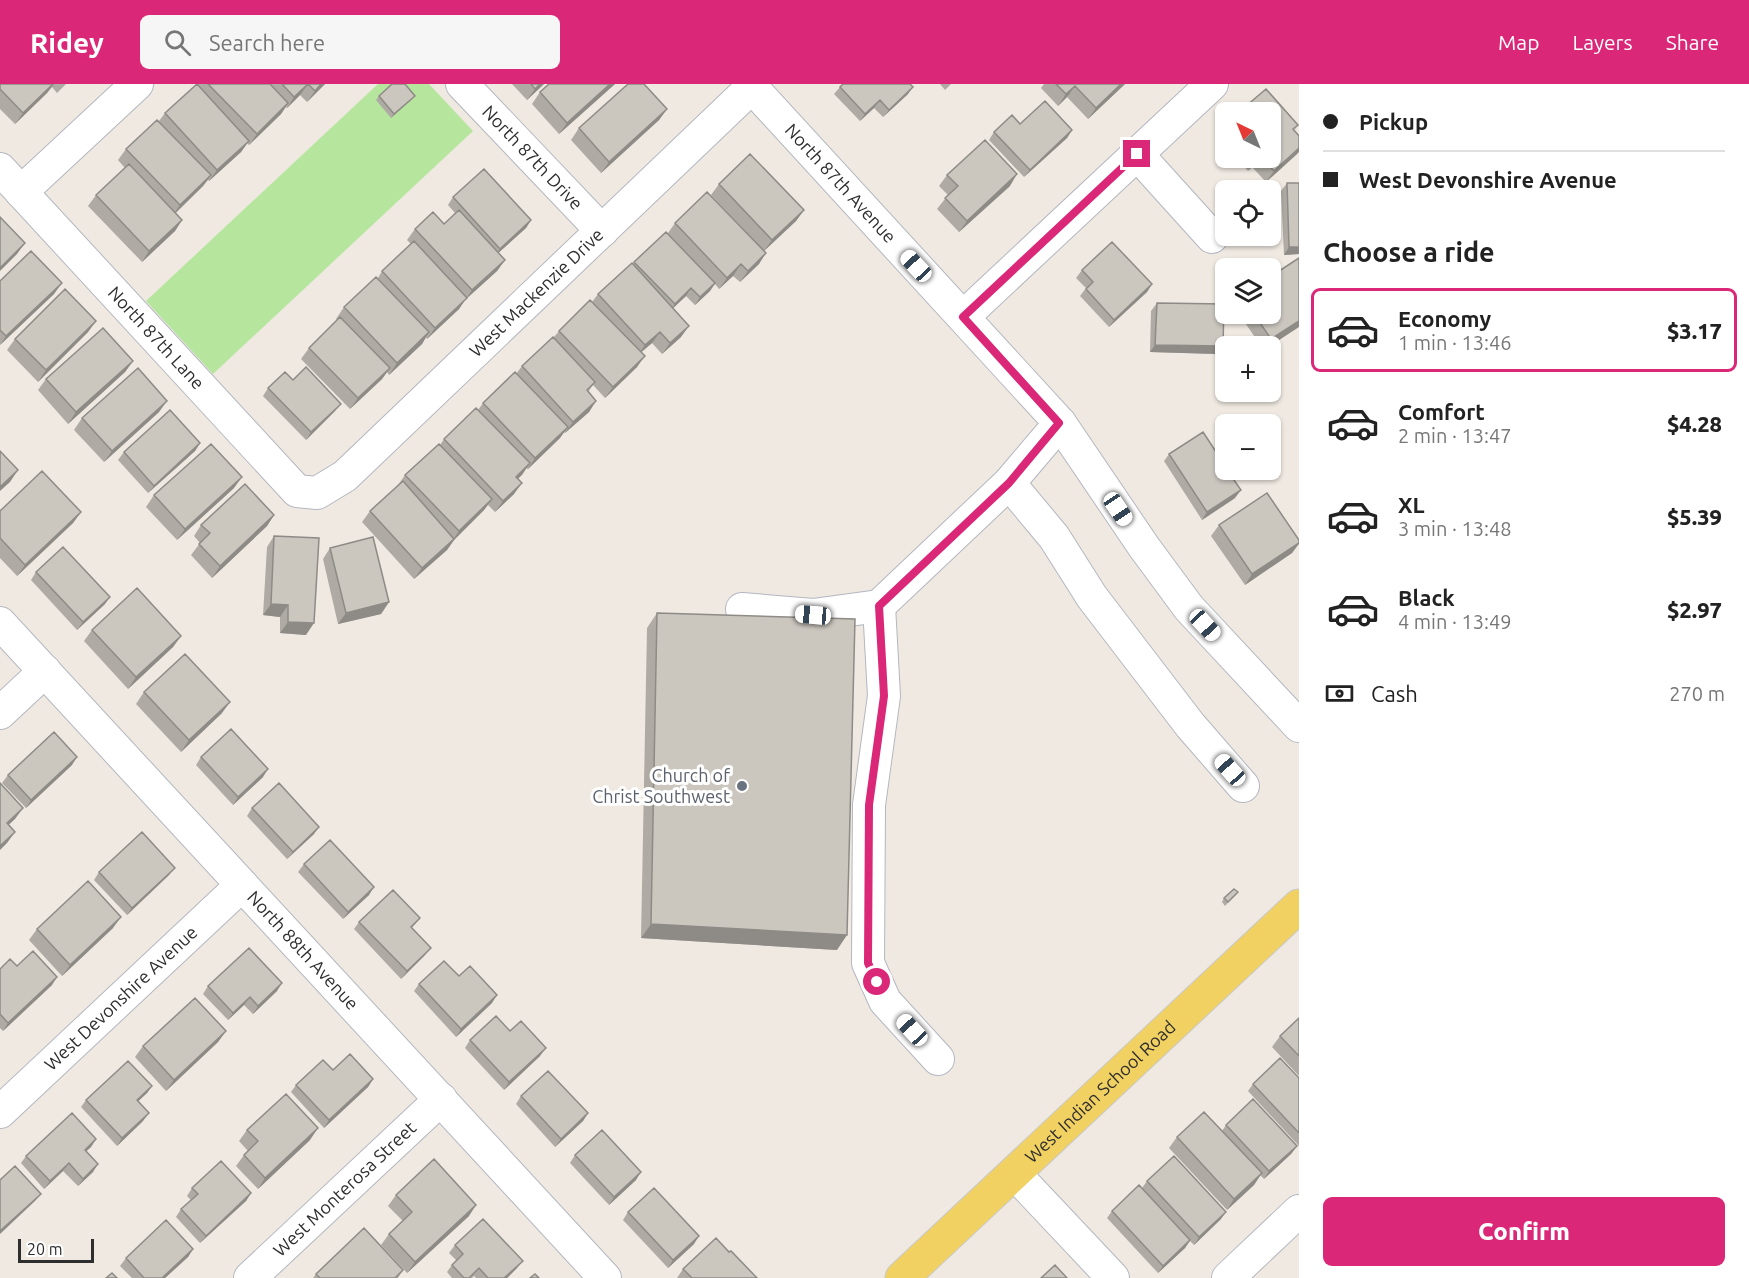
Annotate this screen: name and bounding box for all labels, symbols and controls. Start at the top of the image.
search box [140,15,560,69]
icon: search [161,26,194,59]
text: Ridey [30,27,104,58]
text: Search here [209,30,325,55]
text: Map [1498,30,1539,54]
text: Layers [1572,30,1633,54]
text: Share [1666,30,1719,54]
street label: North 87th Drive [479,101,587,213]
north arrow [1215,102,1281,168]
map controls [1215,102,1281,480]
text: Pickup [1359,109,1428,134]
street label: North 87th Avenue [782,119,900,246]
route end [1123,140,1150,167]
text: West Devonshire Avenue [1359,167,1617,192]
button: locate [1215,180,1281,246]
street label: West Mackenzie Drive [465,224,607,360]
text: Choose a ride [1323,237,1495,267]
car [897,247,935,285]
button: layers [1215,258,1281,324]
street label: North 87th Lane [105,282,209,393]
icon: car [1326,303,1380,357]
text: Economy [1398,306,1491,331]
text: $3.17 [1667,318,1722,343]
text: 1 min · 13:46 [1398,331,1512,354]
button: + [1215,336,1281,402]
icon: car [1326,396,1380,450]
text: Comfort [1398,399,1485,424]
text: $4.28 [1667,411,1722,436]
button: − [1215,414,1281,480]
text: 2 min · 13:47 [1398,424,1512,447]
car [1100,489,1136,529]
icon: car [1326,489,1380,543]
text: XL [1398,492,1425,517]
text: $5.39 [1667,504,1722,529]
text: 3 min · 13:48 [1398,517,1512,540]
icon: car [1326,582,1380,636]
text: Black [1398,585,1455,610]
text: $2.97 [1667,597,1722,622]
car [794,604,832,626]
car [1186,606,1224,644]
text: 4 min · 13:49 [1398,610,1512,633]
icon: cash [1323,677,1356,710]
text: Cash [1371,681,1418,706]
text: 270 m [1669,682,1725,705]
car [1211,751,1249,789]
place label: Church of Christ Southwest [592,765,730,806]
marker: Church of Christ Southwest [735,779,749,793]
street label: North 88th Avenue [244,887,363,1013]
street label: West Devonshire Avenue [40,921,201,1074]
route start [863,968,890,995]
car [893,1011,931,1049]
street label: West Indian School Road [1021,1016,1179,1166]
street label: West Monterosa Street [269,1117,419,1260]
button: Confirm [1323,1197,1725,1266]
scale bar [18,1236,94,1264]
text: 20 m [27,1240,63,1258]

